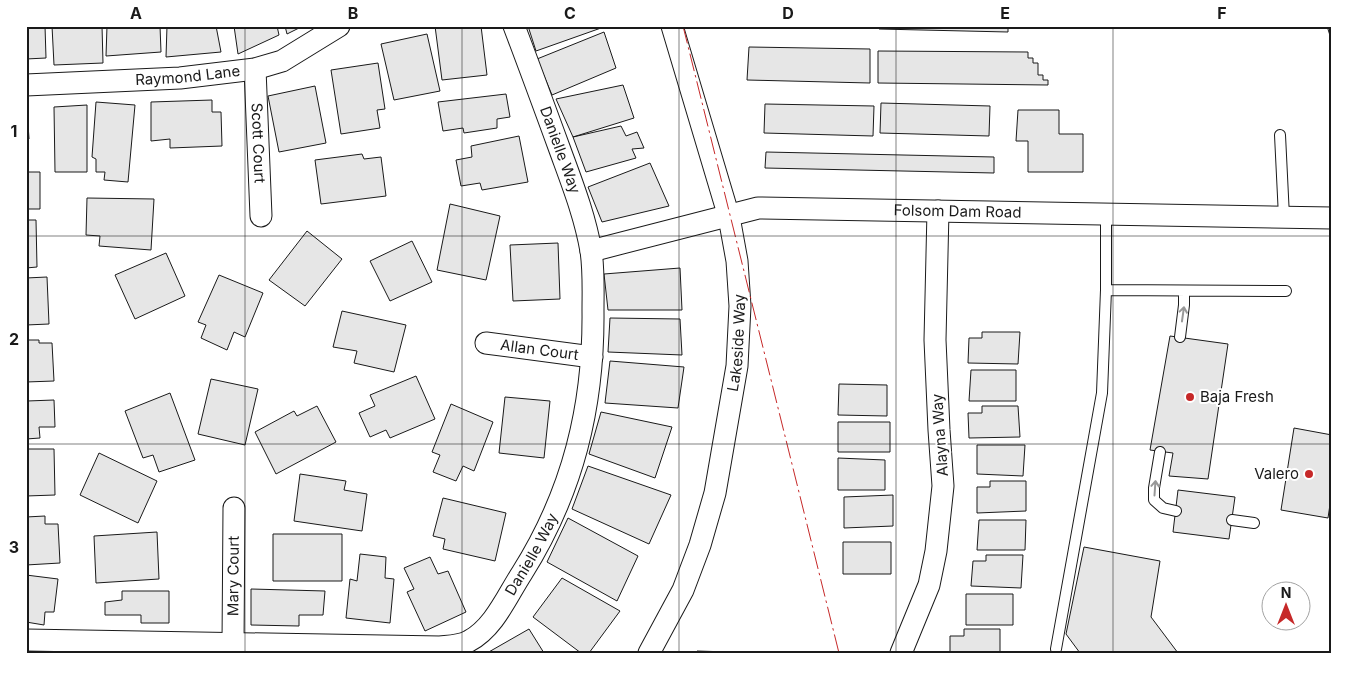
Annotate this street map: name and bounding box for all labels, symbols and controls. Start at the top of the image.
text: A [130,3,142,23]
text: B [348,3,358,23]
text: C [564,3,576,23]
text: D [782,3,794,23]
text: E [1000,3,1010,23]
text: F [1217,3,1227,23]
street label: Raymond Lane [135,61,241,89]
street label: Scott Court [247,102,270,184]
street label: Danielle Way [536,104,585,197]
text: 1 [11,121,17,141]
street label: Folsom Dam Road [893,200,1022,222]
street label: Lakeside Way [723,293,749,393]
one-way arrow [1178,306,1188,322]
text: 2 [9,329,19,349]
street label: Allan Court [499,335,580,364]
place label: Baja Fresh [1200,387,1274,406]
marker: Baja Fresh [1184,391,1196,403]
street label: Alayna Way [927,393,952,477]
place label: Valero [1254,464,1299,483]
marker: Valero [1303,468,1315,480]
one-way arrow [1150,480,1159,496]
street label: Danielle Way [501,510,562,599]
street label: Mary Court [223,536,243,616]
text: 3 [9,537,19,557]
north arrow [1260,582,1310,632]
text: N [1281,584,1291,601]

